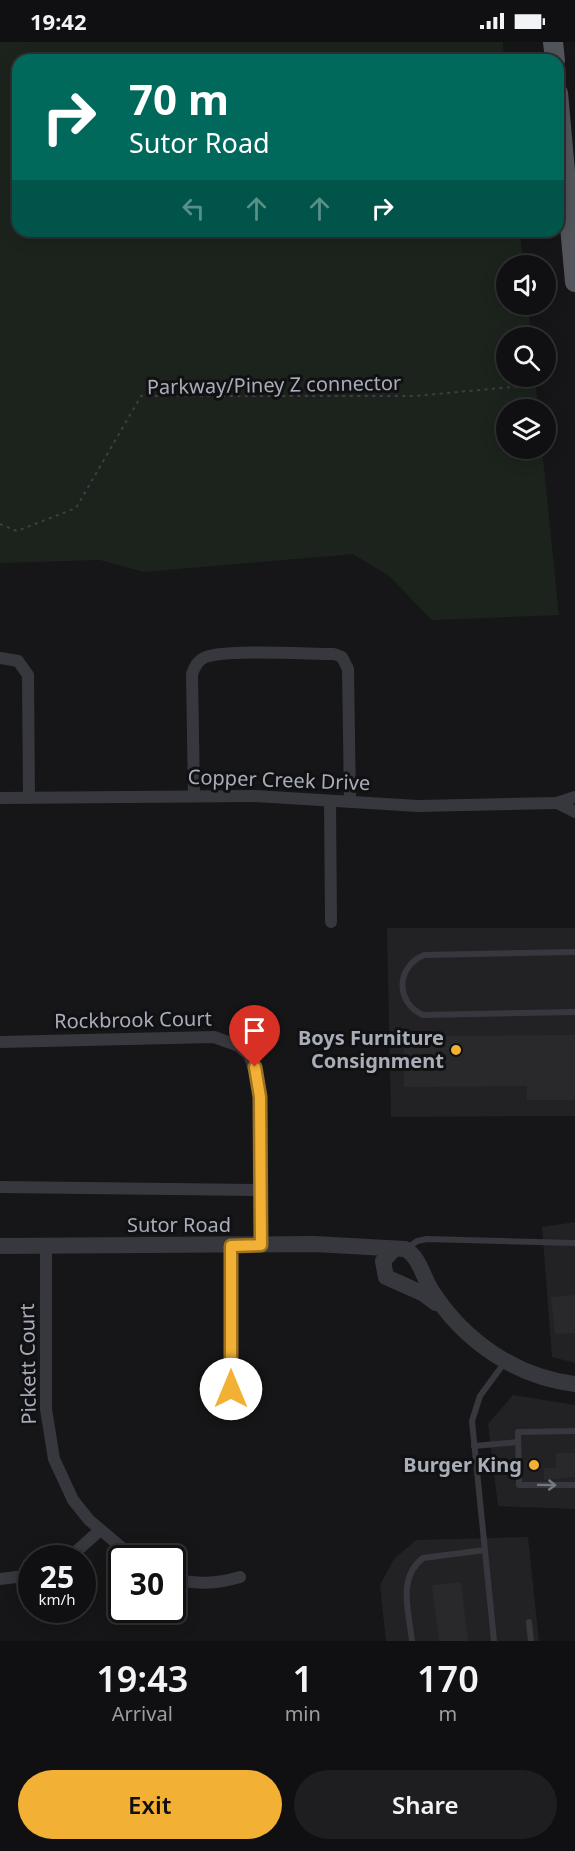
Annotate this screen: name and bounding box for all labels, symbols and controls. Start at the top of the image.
text: 19:42 [30,6,87,36]
text: 70 m [129,70,229,127]
icon: right [30,78,108,156]
text: Sutor Road [129,124,270,161]
icon: left [177,192,210,225]
icon: ahead [240,192,273,225]
icon: ahead [303,192,336,225]
icon: right [366,192,399,225]
map controls [496,255,556,459]
button: sound [496,255,556,315]
button: search [496,327,556,387]
street label: Parkway/Piney Z connector [147,369,401,400]
button: layers [496,399,556,459]
street label: Copper Creek Drive [187,763,371,796]
street label: Rockbrook Court [54,1005,212,1034]
pin [229,1005,280,1067]
icon: arrive [238,1014,271,1047]
place label: Boys Furniture Consignment [298,1024,444,1074]
marker: Boys Furniture Consignment [449,1043,463,1057]
street label: Sutor Road [127,1211,231,1238]
street label: Pickett Court [13,1303,42,1425]
position arrow [199,1357,263,1421]
place label: Burger King [403,1451,522,1478]
marker: Burger King [527,1458,541,1472]
one-way arrow [536,1479,556,1491]
speed limit sign: 30 [108,1545,186,1623]
text: 25 [40,1556,74,1597]
text: km/h [39,1589,75,1609]
text: 19:43 [96,1654,188,1703]
text: 1 [292,1654,313,1703]
text: 170 [417,1654,479,1703]
text: Arrival [112,1700,173,1727]
text: min [285,1700,321,1727]
text: m [439,1700,457,1727]
button: Exit [18,1770,282,1839]
button: Share [294,1770,557,1839]

